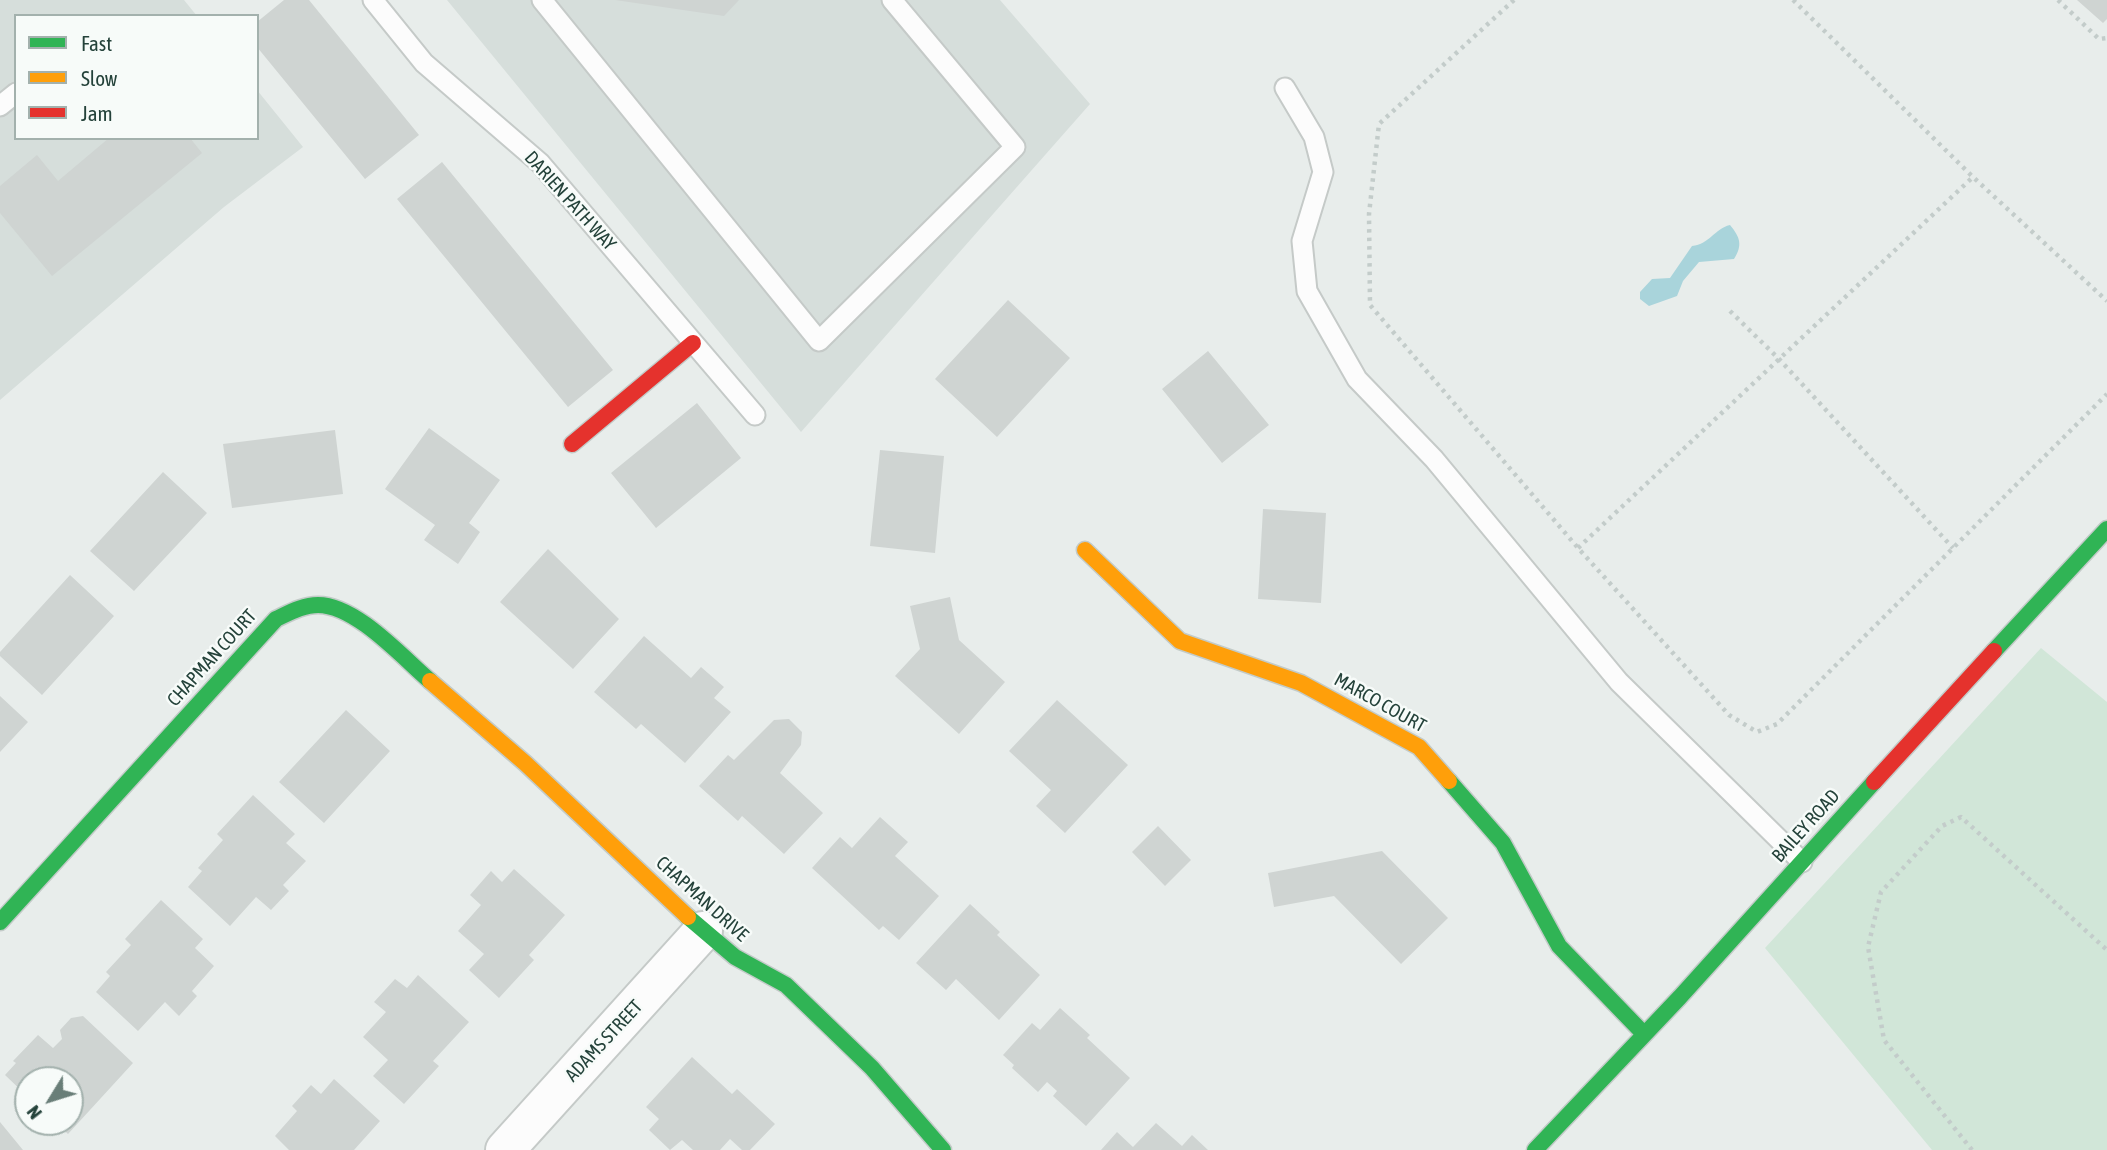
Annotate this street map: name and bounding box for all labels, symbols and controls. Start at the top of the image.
legend [14,14,259,140]
text: Fast [81,31,112,55]
text: Slow [81,66,117,90]
text: Jam [81,101,113,125]
street label: DARIEN PATH WAY [520,147,620,255]
street label: CHAPMAN COURT [163,605,261,711]
street label: MARCO COURT [1330,668,1430,738]
street label: BAILEY ROAD [1767,785,1845,867]
street label: CHAPMAN DRIVE [651,852,753,946]
street label: ADAMS STREET [561,996,647,1086]
north arrow [14,1066,84,1136]
text: N [22,1102,46,1124]

